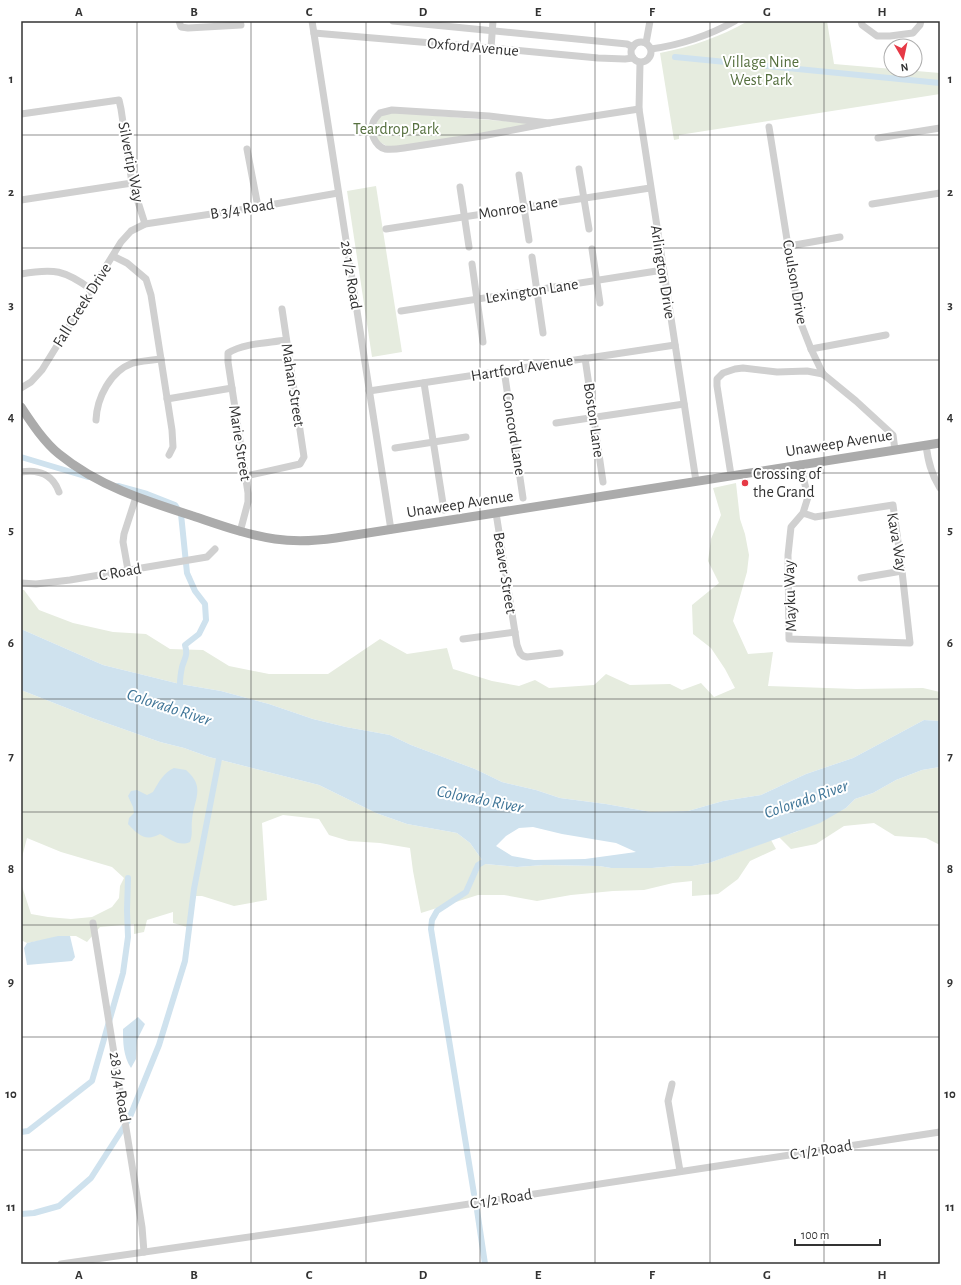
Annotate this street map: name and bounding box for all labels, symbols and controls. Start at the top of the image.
text: A [75,6,83,19]
text: B [190,6,198,19]
text: C [306,6,313,19]
text: D [419,6,428,19]
text: E [535,6,542,19]
text: F [649,6,656,19]
text: G [763,6,771,19]
text: H [877,6,887,19]
street label: Oxford Avenue [426,35,520,59]
north arrow [883,38,923,78]
park label: Village Nine West Park [723,54,799,88]
text: N [900,61,909,73]
text: 1 [9,73,13,86]
text: 1 [948,73,952,86]
street label: Silvertip Way [114,120,147,204]
park label: Teardrop Park [353,121,440,137]
text: 2 [8,186,14,199]
text: 2 [947,186,953,199]
street label: Monroe Lane [477,194,559,222]
street label: B 3/4 Road [209,196,275,222]
street label: Arlington Drive [648,224,678,320]
street label: Coulson Drive [780,238,810,326]
street label: 28 1/2 Road [338,239,364,311]
street label: Fall Creek Drive [50,260,114,350]
street label: Lexington Lane [484,276,580,306]
text: 3 [8,299,14,312]
text: 3 [947,299,953,312]
street label: Mahan Street [279,342,307,428]
street label: Hartford Avenue [470,352,574,384]
street label: Boston Lane [581,382,607,458]
street label: Concord Lane [500,392,528,476]
street label: Marie Street [226,404,254,482]
text: 4 [8,411,15,424]
text: 4 [947,411,954,424]
street label: Unaweep Avenue [784,427,894,459]
place label: Crossing of the Grand [753,466,822,500]
marker: Crossing of the Grand [740,478,750,488]
street label: Unaweep Avenue [405,488,515,520]
street label: Kava Way [883,511,910,573]
text: 5 [8,524,14,537]
text: 5 [947,524,953,537]
street label: Beaver Street [491,531,519,615]
street label: C Road [98,560,142,584]
street label: Mayku Way [781,560,800,632]
text: 6 [8,637,14,650]
text: 6 [947,637,953,650]
water label: Colorado River [125,685,214,729]
text: 7 [8,750,14,763]
text: 7 [947,750,953,763]
water label: Colorado River [762,777,851,821]
water label: Colorado River [435,782,525,816]
text: 8 [8,863,14,876]
text: 8 [947,863,953,876]
text: 9 [8,976,14,989]
text: 9 [947,976,953,989]
street label: 28 3/4 Road [107,1051,133,1123]
text: 10 [5,1088,17,1101]
text: 10 [944,1088,956,1101]
street label: C 1/2 Road [789,1137,853,1163]
street label: C 1/2 Road [469,1186,533,1212]
text: 11 [6,1201,16,1214]
text: 11 [945,1201,955,1214]
scale bar [795,1221,880,1247]
text: 100 m [801,1229,829,1241]
text: A [75,1269,83,1282]
text: B [190,1269,198,1282]
text: C [306,1269,313,1282]
text: D [419,1269,428,1282]
text: E [535,1269,542,1282]
text: F [649,1269,656,1282]
text: G [763,1269,771,1282]
text: H [877,1269,887,1282]

